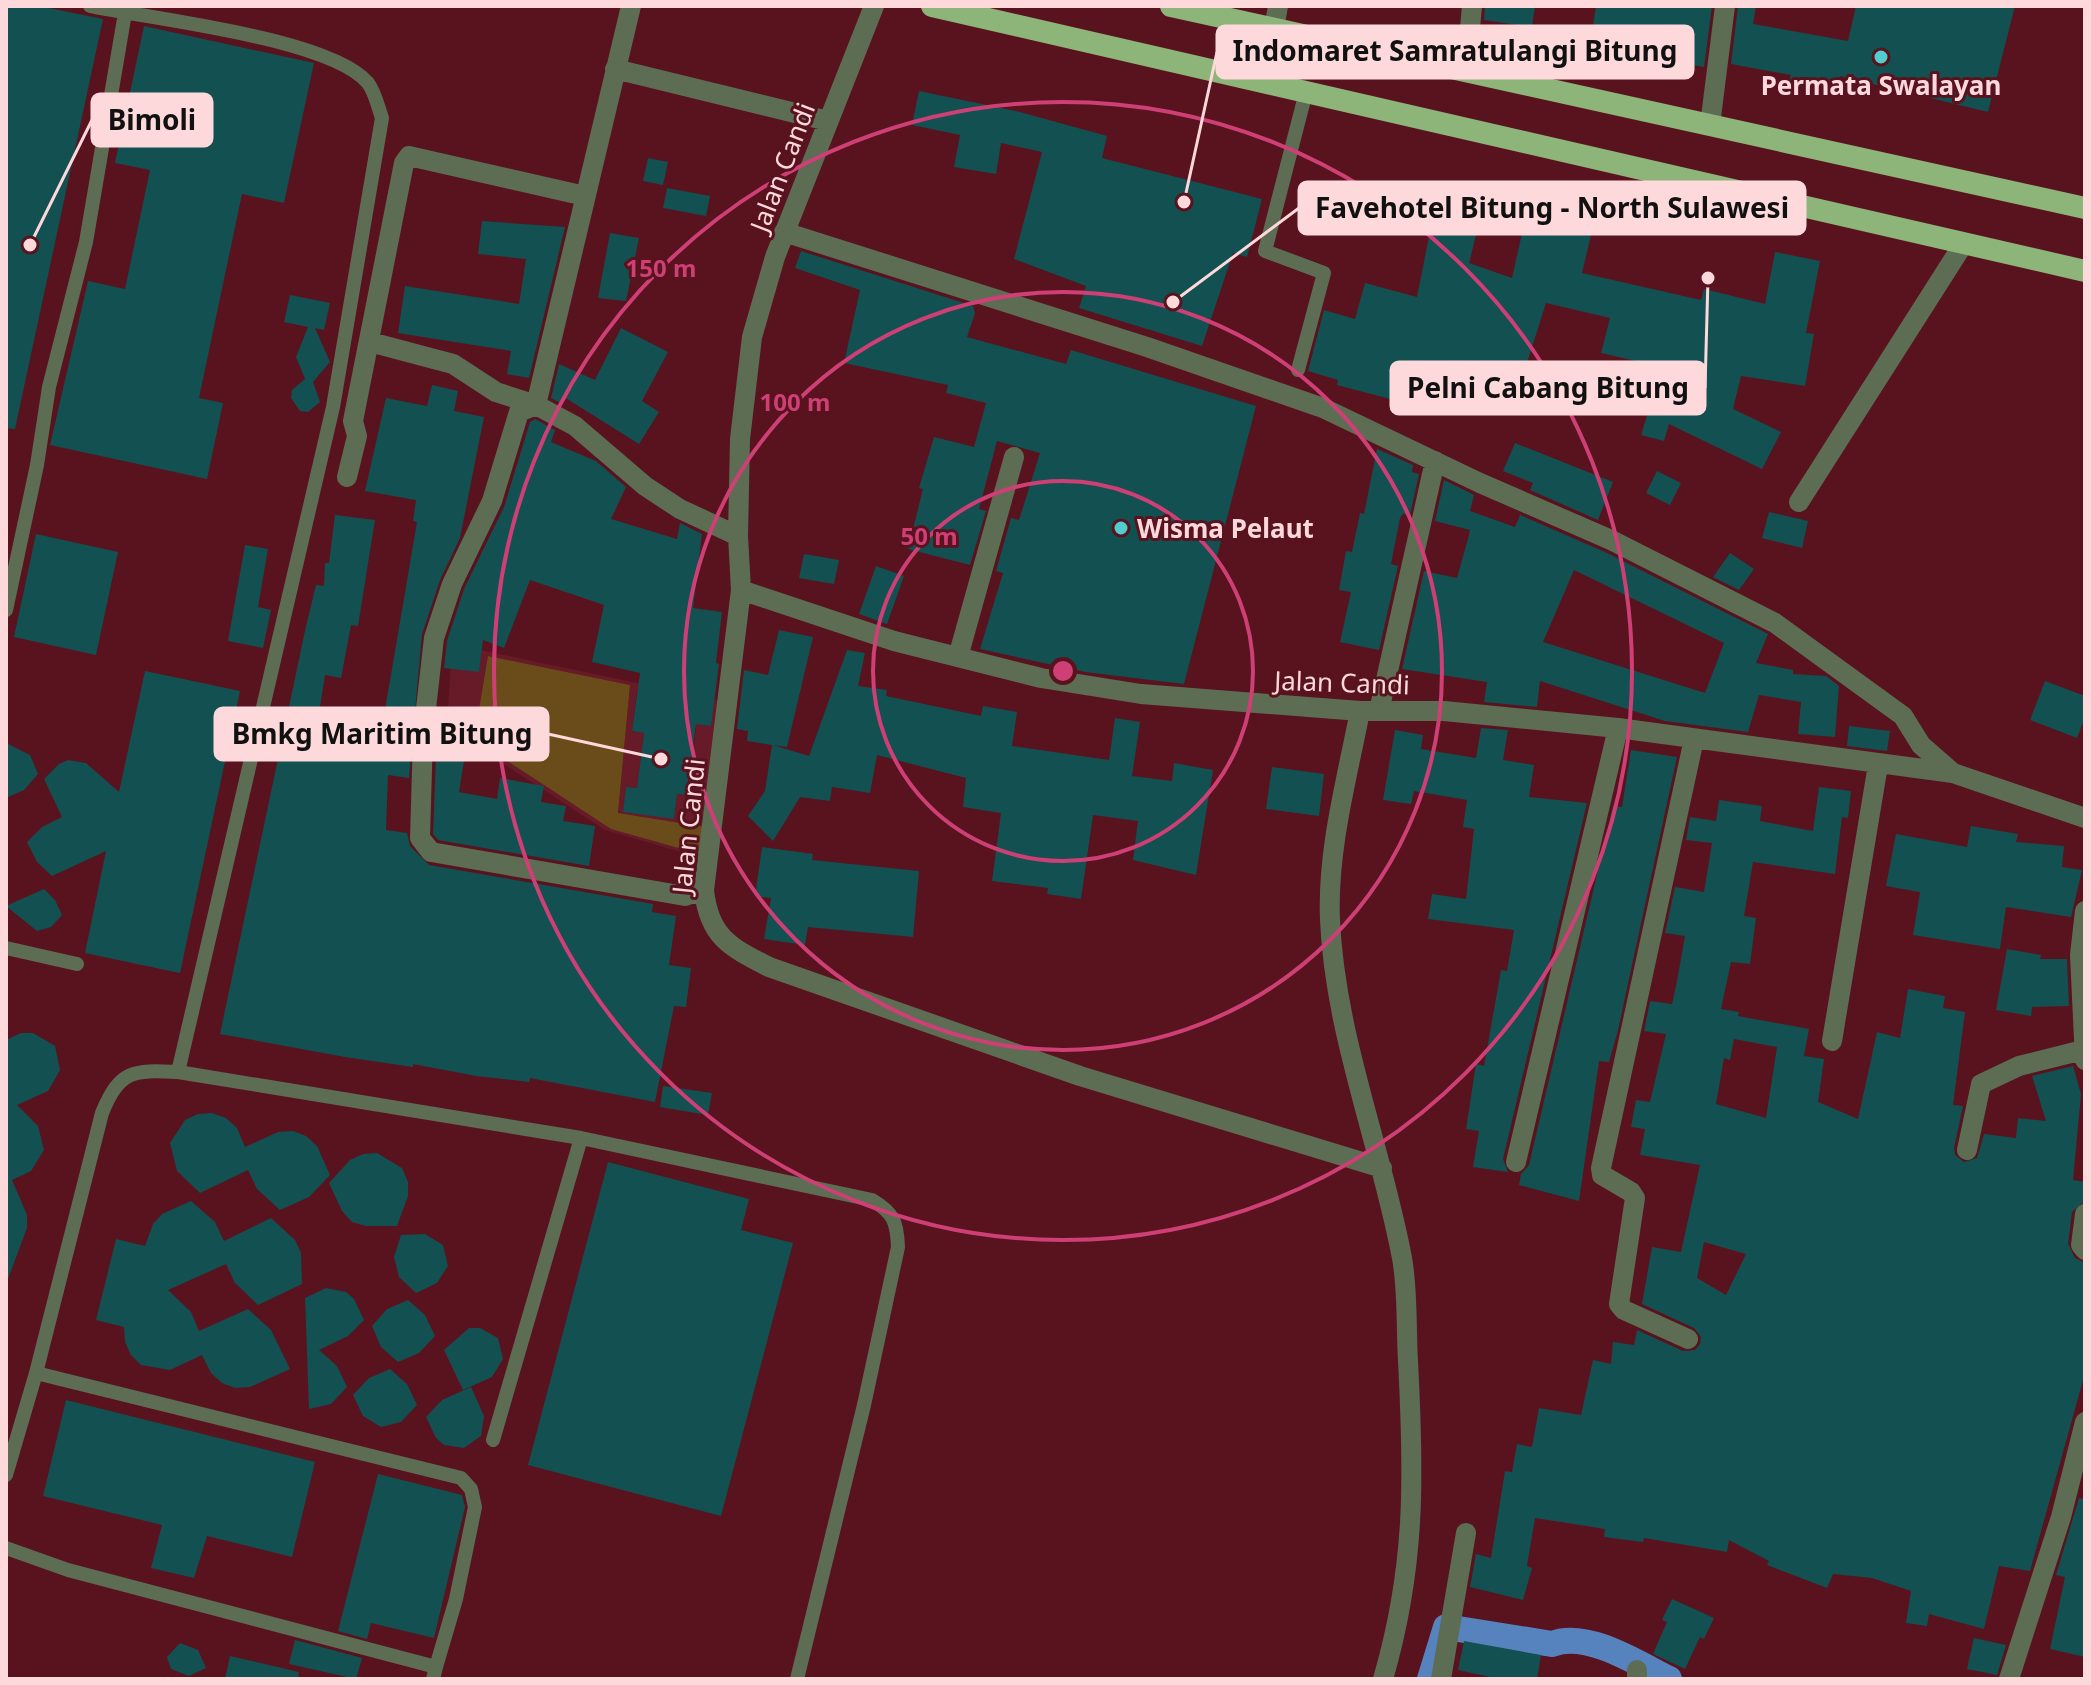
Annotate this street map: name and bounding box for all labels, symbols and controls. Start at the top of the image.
callout: Indomaret Samratulangi Bitung [1217,26,1693,78]
text: Indomaret Samratulangi Bitung [1233,31,1677,69]
marker: Permata Swalayan [1872,48,1890,66]
place label: Permata Swalayan [1761,67,2001,103]
callout: Bimoli [92,94,212,146]
street label: Jalan Candi [740,97,823,240]
text: Bimoli [108,100,196,138]
callout: Favehotel Bitung - North Sulawesi [1299,182,1805,234]
text: Favehotel Bitung - North Sulawesi [1315,188,1789,226]
text: 150 m [626,251,696,284]
callout: Pelni Cabang Bitung [1391,362,1705,414]
text: Pelni Cabang Bitung [1407,368,1689,406]
text: 100 m [760,385,830,418]
place label: Wisma Pelaut [1137,510,1314,546]
text: 50 m [900,519,958,552]
marker: Wisma Pelaut [1112,519,1130,537]
centre of rings [1049,657,1077,685]
street label: Jalan Candi [1271,662,1410,702]
callout: Bmkg Maritim Bitung [215,708,548,760]
text: Bmkg Maritim Bitung [232,714,532,752]
street label: Jalan Candi [663,757,713,898]

